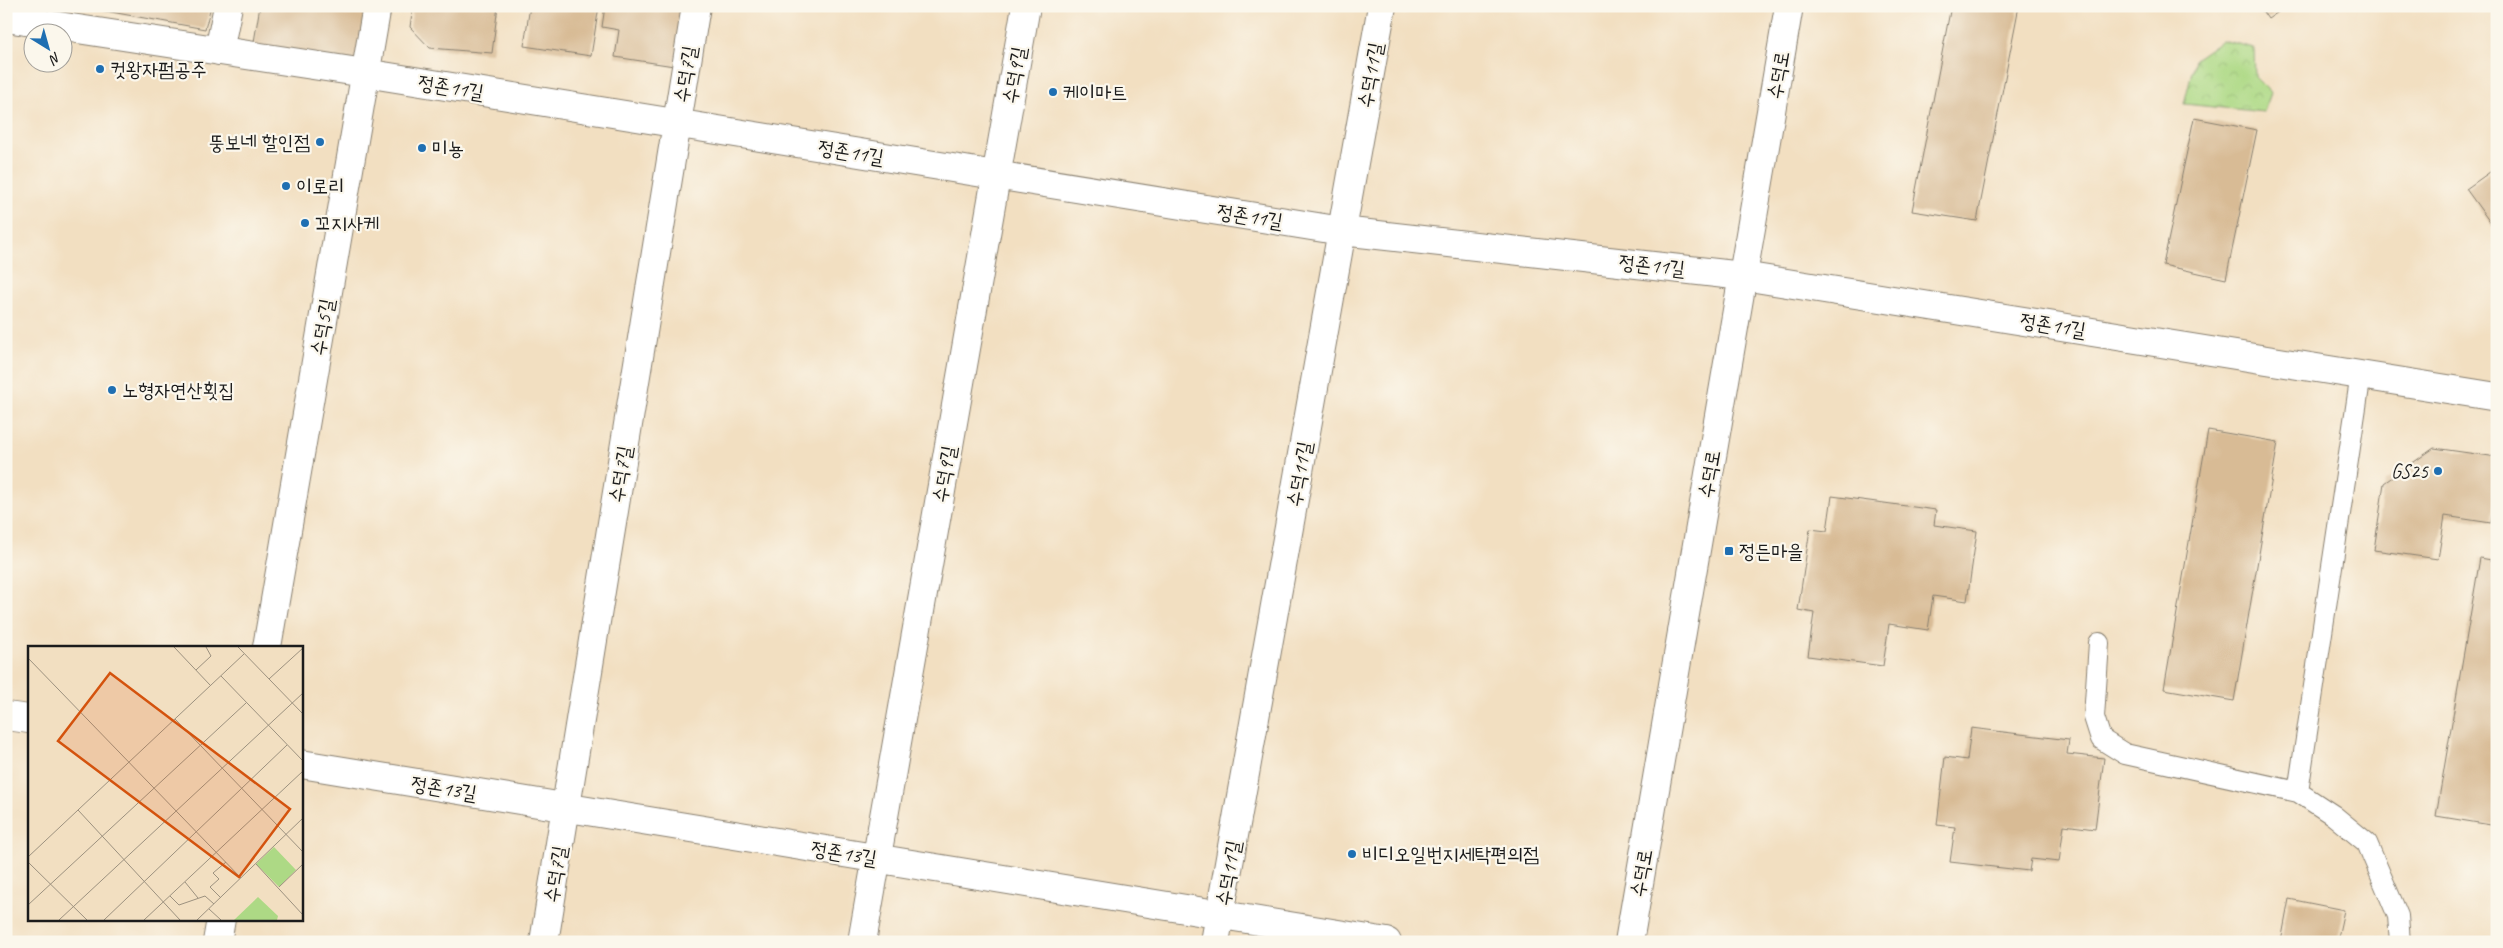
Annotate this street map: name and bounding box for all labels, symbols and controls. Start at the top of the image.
north arrow [22,22,72,72]
street label: 수덕11길 [1352,40,1389,110]
street label: 수덕7길 [669,44,702,104]
street label: 수덕9길 [997,45,1032,105]
text: N [45,49,64,69]
street label: 수덕로 [1762,49,1795,101]
place label: 컷왕자펌공주 [110,57,207,82]
marker: 컷왕자펌공주 [94,63,106,75]
street label: 정존11길 [416,70,486,105]
place label: 케이마트 [1063,80,1127,105]
marker: 케이마트 [1047,86,1059,98]
place label: 뚱보네 할인점 [209,130,310,155]
street label: 정존11길 [816,135,886,170]
marker: 뚱보네 할인점 [314,136,326,148]
place label: 미뇽 [432,136,464,161]
marker: 미뇽 [416,142,428,154]
place label: 이로리 [296,174,344,199]
marker: 이로리 [280,180,292,192]
street label: 정존11길 [1215,199,1285,234]
place label: 꼬지사케 [315,211,379,236]
marker: 꼬지사케 [299,217,311,229]
street label: 정존11길 [1618,250,1686,281]
street label: 수덕5길 [305,297,340,357]
street label: 정존11길 [2018,308,2088,343]
place label: 노형자연산횟집 [122,378,235,403]
marker: 노형자연산횟집 [106,384,118,396]
street label: 수덕11길 [1281,439,1318,509]
street label: 수덕7길 [604,444,637,504]
street label: 수덕9길 [927,444,962,504]
street label: 수덕로 [1693,448,1726,500]
place label: GS25 [2391,459,2429,484]
marker: GS25 [2432,465,2444,477]
place label: 정든마을 [1739,539,1803,564]
marker: 정든마을 [1723,545,1735,557]
inset map [28,646,302,920]
street label: 정존13길 [409,771,479,806]
street label: 정존13길 [809,836,879,871]
street label: 수덕11길 [1210,838,1247,908]
place label: 비디오일번지세탁편의점 [1362,842,1539,867]
street label: 수덕7길 [539,844,572,904]
street label: 수덕로 [1625,847,1658,899]
marker: 비디오일번지세탁편의점 [1346,848,1358,860]

